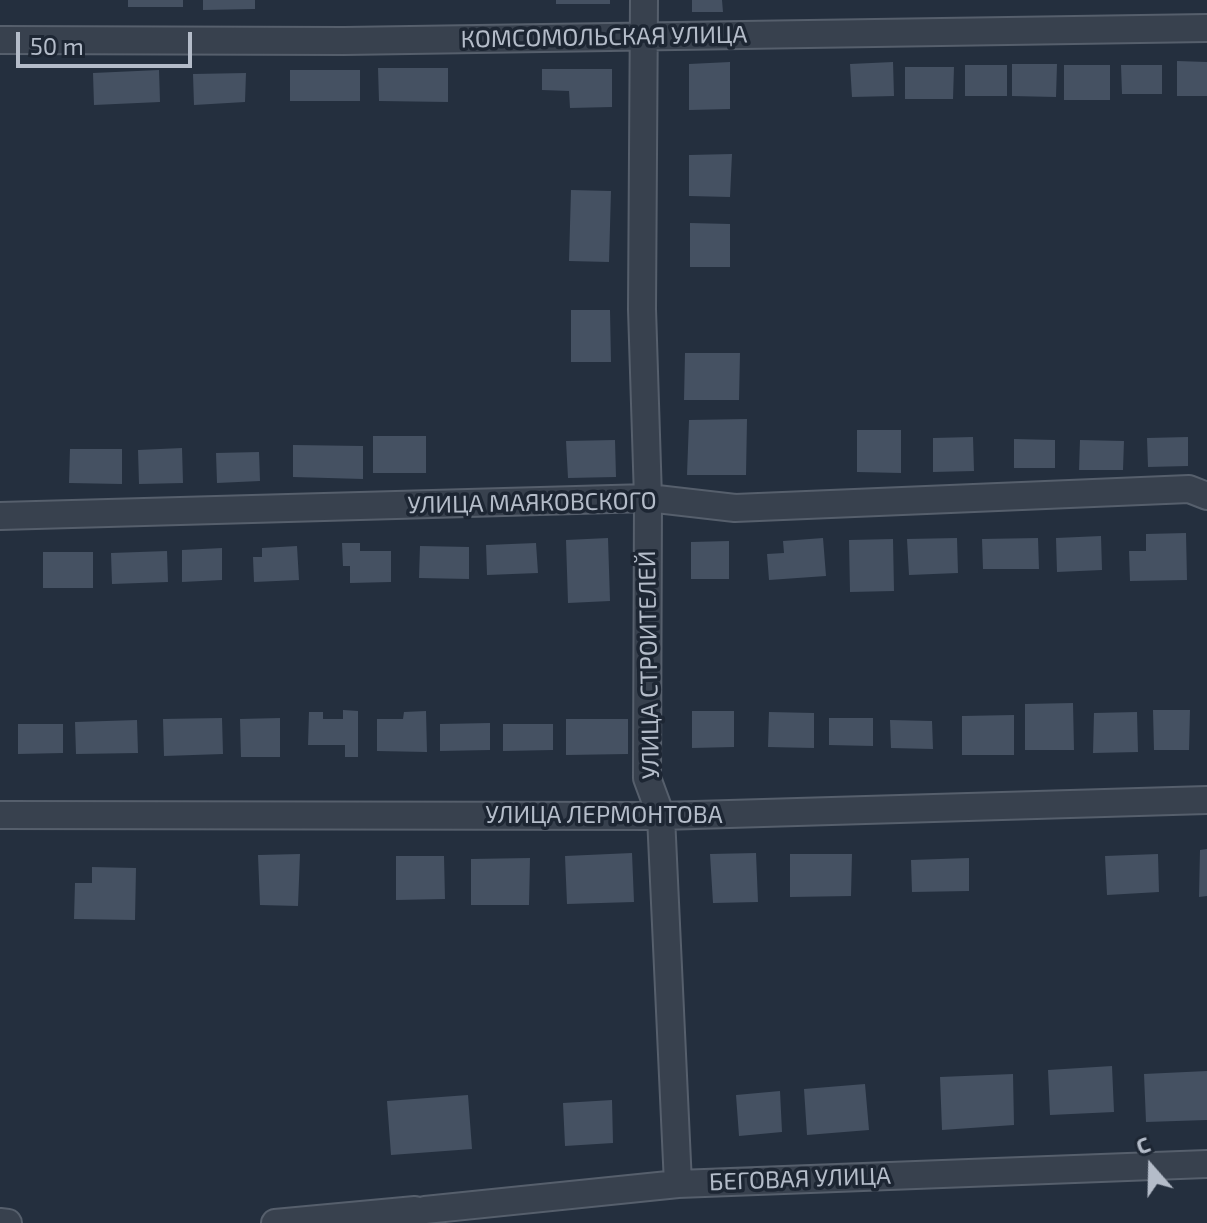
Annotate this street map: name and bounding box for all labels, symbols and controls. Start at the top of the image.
scale bar [20,16,196,66]
street label: КОМСОМОЛЬСКАЯ УЛИЦА [460,20,748,54]
text: 50 m [30,31,84,60]
street label: УЛИЦА МАЯКОВСКОГО [407,486,657,520]
street label: УЛИЦА СТРОИТЕЛЕЙ [633,550,665,780]
street label: УЛИЦА ЛЕРМОНТОВА [485,801,723,829]
north arrow [1111,1127,1191,1207]
text: С [1132,1130,1153,1159]
street label: БЕГОВАЯ УЛИЦА [709,1161,891,1197]

